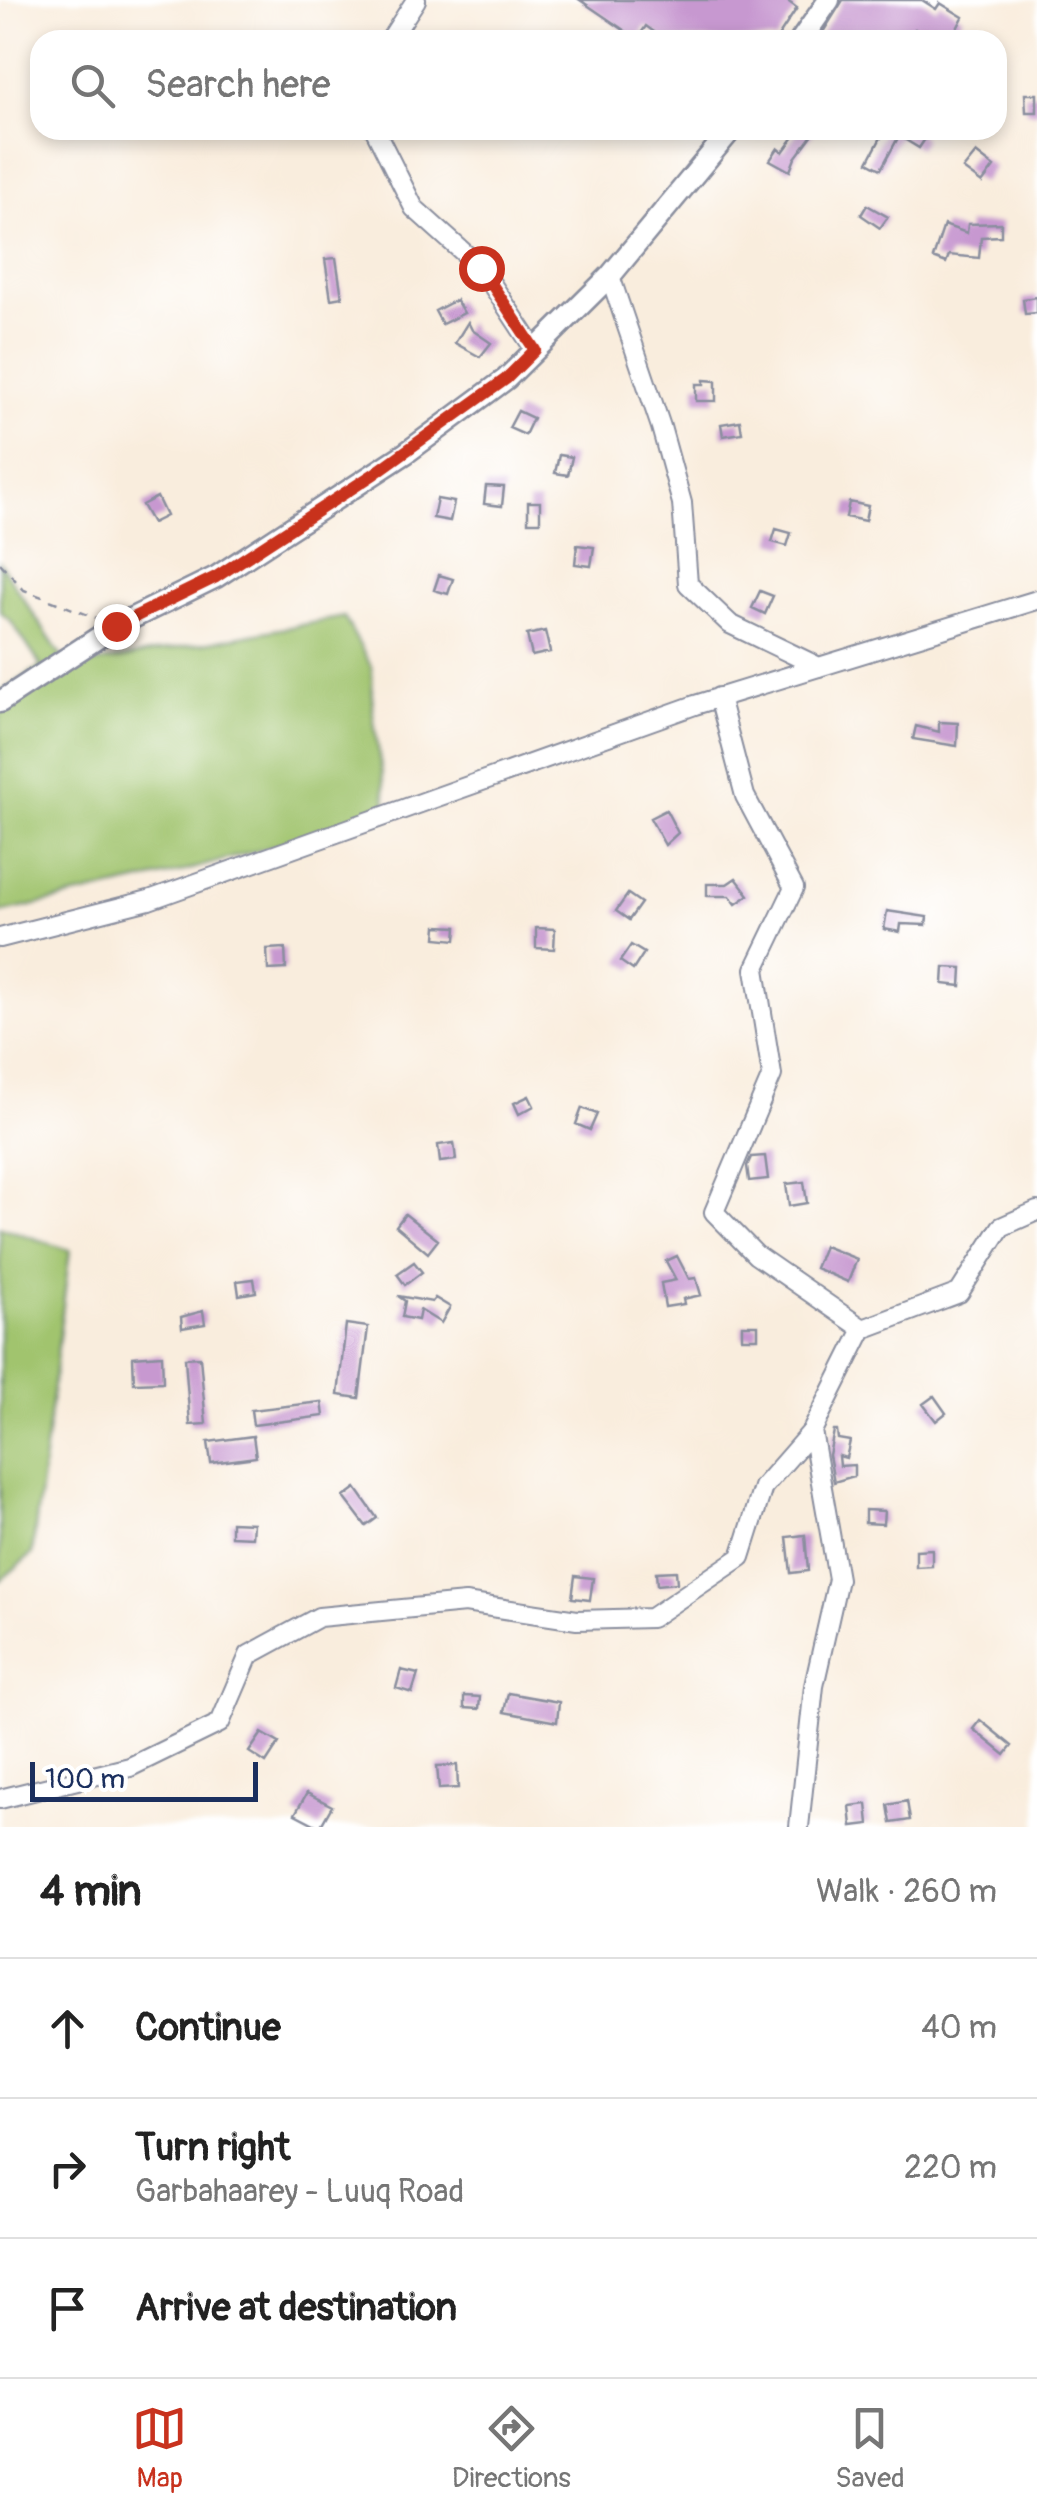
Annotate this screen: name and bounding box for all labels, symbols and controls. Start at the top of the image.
search box [30,30,1007,140]
icon: search [65,58,120,113]
text: Search here [145,61,331,109]
route start [459,246,505,292]
route end [94,604,140,650]
scale bar [30,1757,258,1802]
text: 100 m [45,1762,125,1797]
text: 4 min [40,1866,142,1918]
text: Walk · 260 m [816,1872,997,1912]
icon: ahead [40,2001,95,2056]
text: Continue [135,2004,281,2052]
text: 40 m [921,2008,997,2048]
text: Turn right [135,2124,290,2172]
icon: right [40,2141,95,2196]
text: 220 m [904,2148,997,2188]
text: Garbahaarey - Luuq Road [135,2172,464,2212]
icon: arrive [40,2281,95,2336]
text: Arrive at destination [135,2284,457,2332]
tab: Map [132,2401,187,2496]
tab: Directions [452,2401,571,2496]
tab: Saved [835,2401,905,2496]

